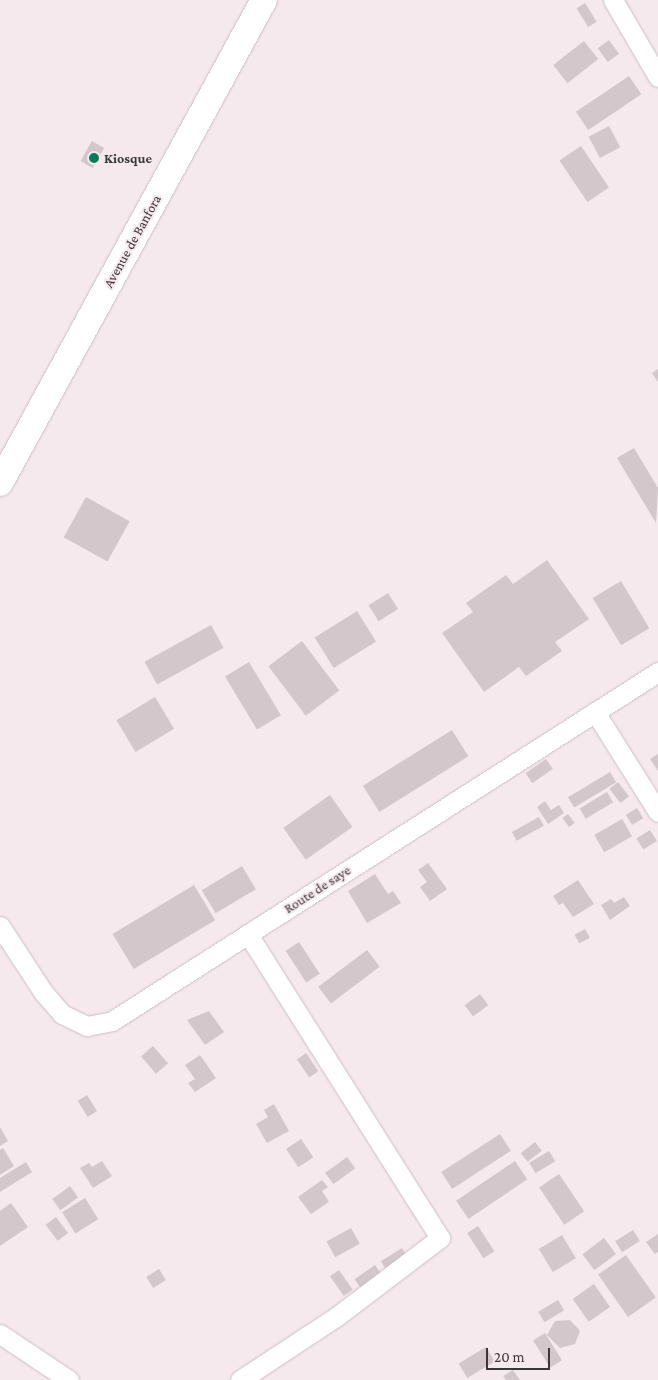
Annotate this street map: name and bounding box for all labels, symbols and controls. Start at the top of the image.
place label: Kiosque [104,150,152,166]
marker: Kiosque [88,152,100,164]
street label: Avenue de Banfora [99,192,165,290]
street label: Route de saye [281,861,353,917]
scale bar [488,1338,552,1370]
text: 20 m [494,1349,525,1365]

